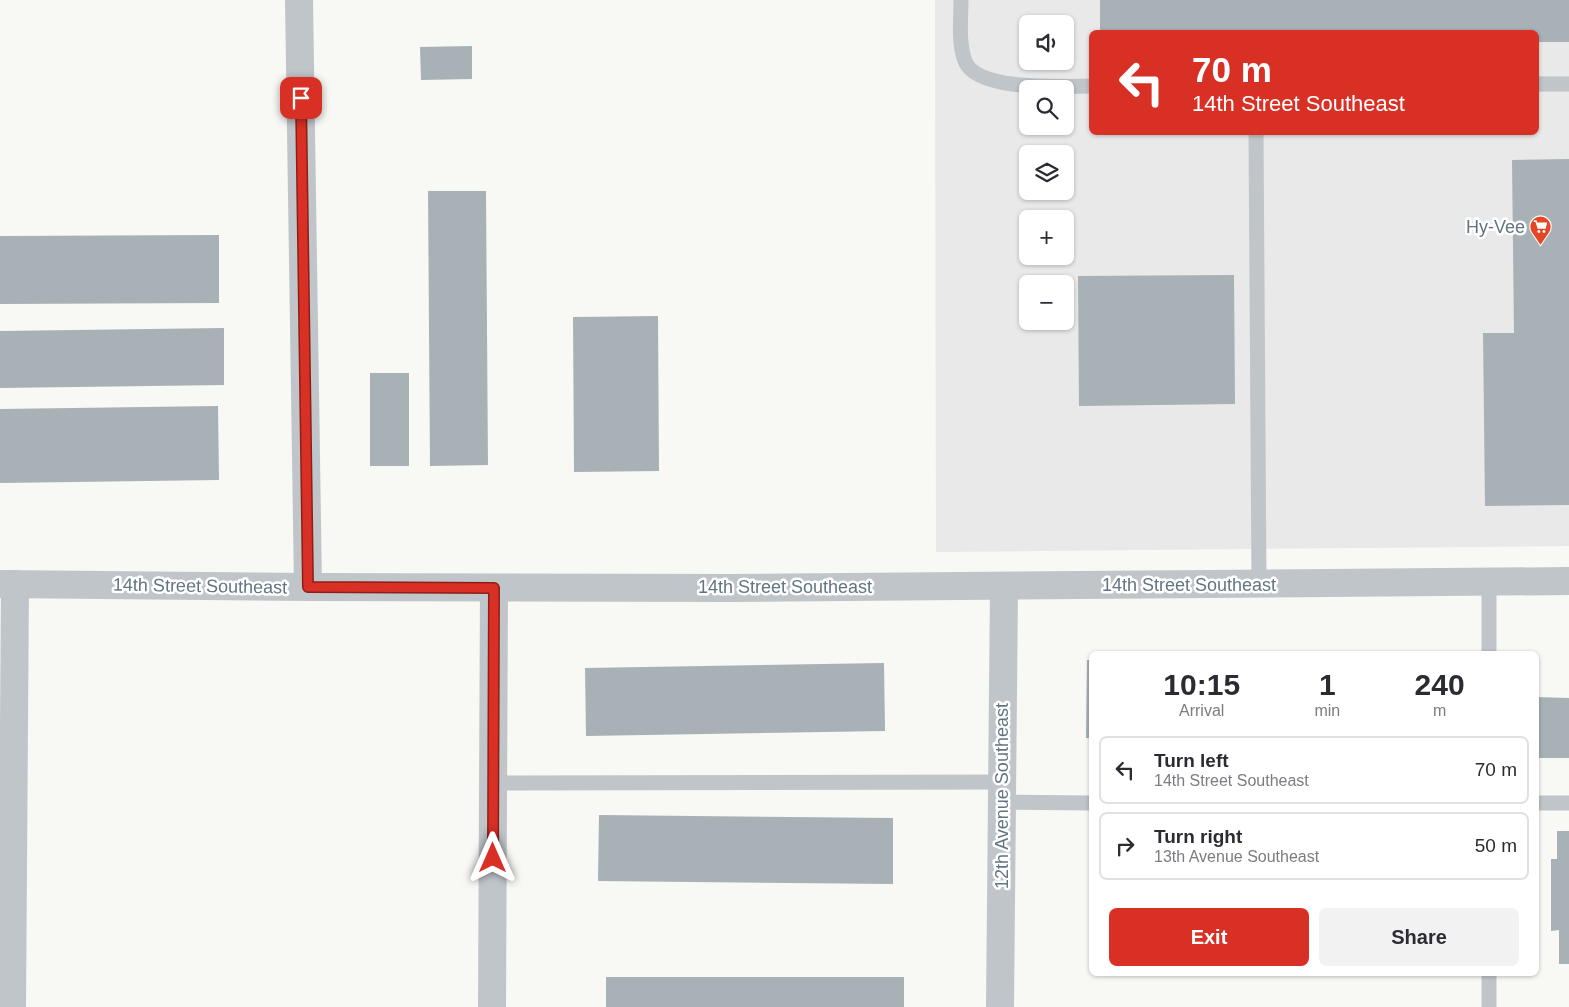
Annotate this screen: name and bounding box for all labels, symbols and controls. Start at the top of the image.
map controls [1019,15,1074,330]
button: sound [1019,15,1074,70]
icon: left [1109,50,1174,115]
text: 70 m [1192,50,1272,89]
pin [280,77,322,119]
button: search [1019,80,1074,135]
icon: arrive [287,84,315,112]
text: 14th Street Southeast [1192,91,1405,116]
button: layers [1019,145,1074,200]
button: + [1019,210,1074,265]
supermarket icon: Hy-Vee [1529,215,1553,246]
place label: Hy-Vee [1466,217,1525,237]
button: − [1019,275,1074,330]
street label: 14th Street Southeast [113,574,287,598]
street label: 14th Street Southeast [1102,575,1276,595]
street label: 14th Street Southeast [698,577,872,597]
text: 10:15 [1163,668,1240,701]
text: 1 [1319,668,1336,701]
text: 240 [1415,668,1465,701]
text: Arrival [1179,702,1224,719]
text: min [1314,702,1340,719]
text: m [1433,702,1446,719]
street label: 12th Avenue Southeast [992,703,1012,889]
text: Turn left [1154,750,1229,771]
icon: left [1111,756,1139,784]
text: 70 m [1475,759,1517,780]
text: 14th Street Southeast [1154,772,1309,789]
text: Turn right [1154,826,1242,847]
position arrow [466,831,518,883]
icon: right [1111,832,1139,860]
text: 50 m [1475,835,1517,856]
text: 13th Avenue Southeast [1154,848,1319,865]
button: Exit [1109,908,1309,966]
button: Share [1319,908,1519,966]

